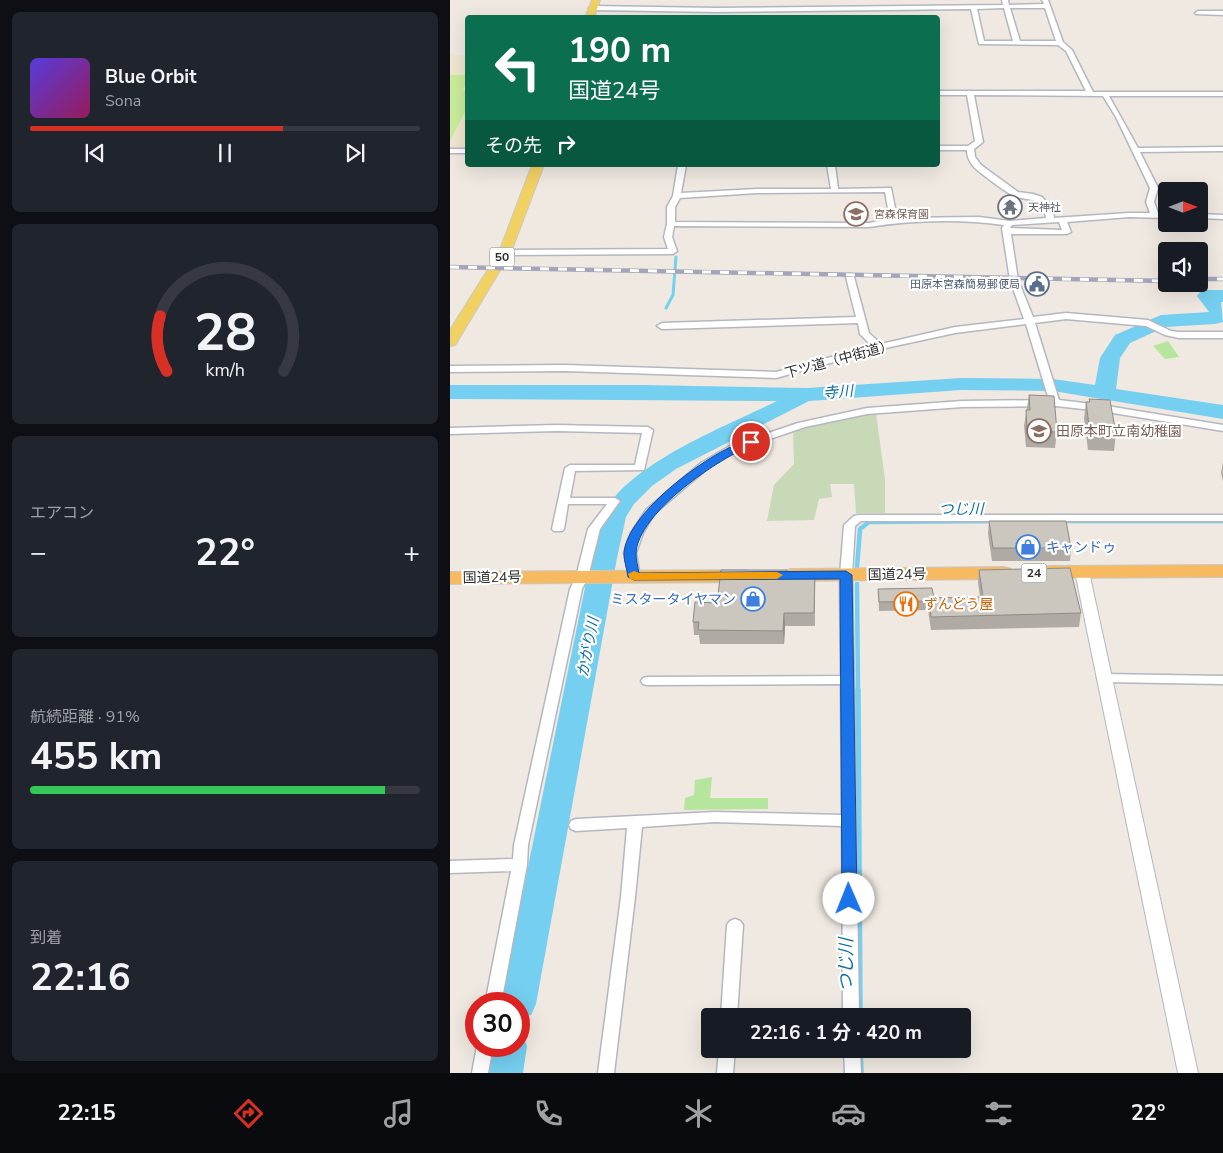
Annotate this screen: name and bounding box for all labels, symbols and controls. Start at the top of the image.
text: 190 m [568,27,671,74]
icon: left [485,35,550,100]
text: Blue Orbit [105,64,196,90]
text: 国道24号 [568,76,660,106]
text: Sona [105,90,141,112]
icon: right [552,130,580,158]
text: その先 [485,133,542,159]
icon: previous [81,139,109,167]
icon: pause [211,139,239,167]
icon: next [341,139,369,167]
north arrow [1158,182,1208,232]
map controls [1158,182,1208,292]
temple icon: 天神社 [997,194,1023,220]
place label: 天神社 [1028,200,1061,215]
school or university icon: 宮森保育園 [843,201,869,227]
place label: 宮森保育園 [874,207,929,222]
button: sound [1158,242,1208,292]
road number: 50 [490,248,514,266]
public building icon: 田原本宮森簡易郵便局 [1024,271,1050,297]
place label: 田原本宮森簡易郵便局 [910,277,1020,292]
text: 28 [194,297,256,368]
street label: 下ツ道（中街道） [783,336,896,383]
text: km/h [205,358,245,382]
water label: 寺川 [822,381,856,403]
school or university icon: 田原本町立南幼稚園 [1026,418,1052,444]
pin [730,421,772,463]
place label: 田原本町立南幼稚園 [1056,422,1182,441]
icon: arrive [737,428,765,456]
water label: つじ川 [938,499,985,519]
text: エアコン [30,502,94,524]
text: 22° [195,527,255,578]
text: − [30,534,47,572]
text: + [403,534,420,572]
shop icon: キャンドゥ [1015,534,1041,560]
place label: キャンドゥ [1046,538,1116,557]
street label: 国道24号 [867,564,927,585]
road number: 24 [1022,564,1046,582]
street label: 国道24号 [462,567,522,588]
shop icon: ミスタータイヤマン [740,586,766,612]
place label: ミスタータイヤマン [610,590,736,609]
restaurant icon: ずんどう屋 [893,591,919,617]
place label: ずんどう屋 [924,595,994,614]
water label: かがり川 [572,614,604,678]
text: 航続距離 · 91% [30,706,140,728]
text: 455 km [30,731,162,782]
position arrow [822,872,874,924]
text: 到着 [30,927,62,949]
water label: つじ川 [834,936,858,992]
text: 22:16 [30,952,131,1003]
speed limit sign: 30 [465,992,530,1057]
text: 22:16 · 1 分 · 420 m [750,1020,922,1046]
icon: directions [231,1096,266,1131]
icon: music [381,1096,416,1131]
icon: phone [531,1096,566,1131]
icon: climate [681,1096,716,1131]
icon: car [831,1096,866,1131]
icon: filters [981,1096,1016,1131]
text: 22:15 [57,1098,116,1128]
text: 22° [1131,1098,1165,1128]

